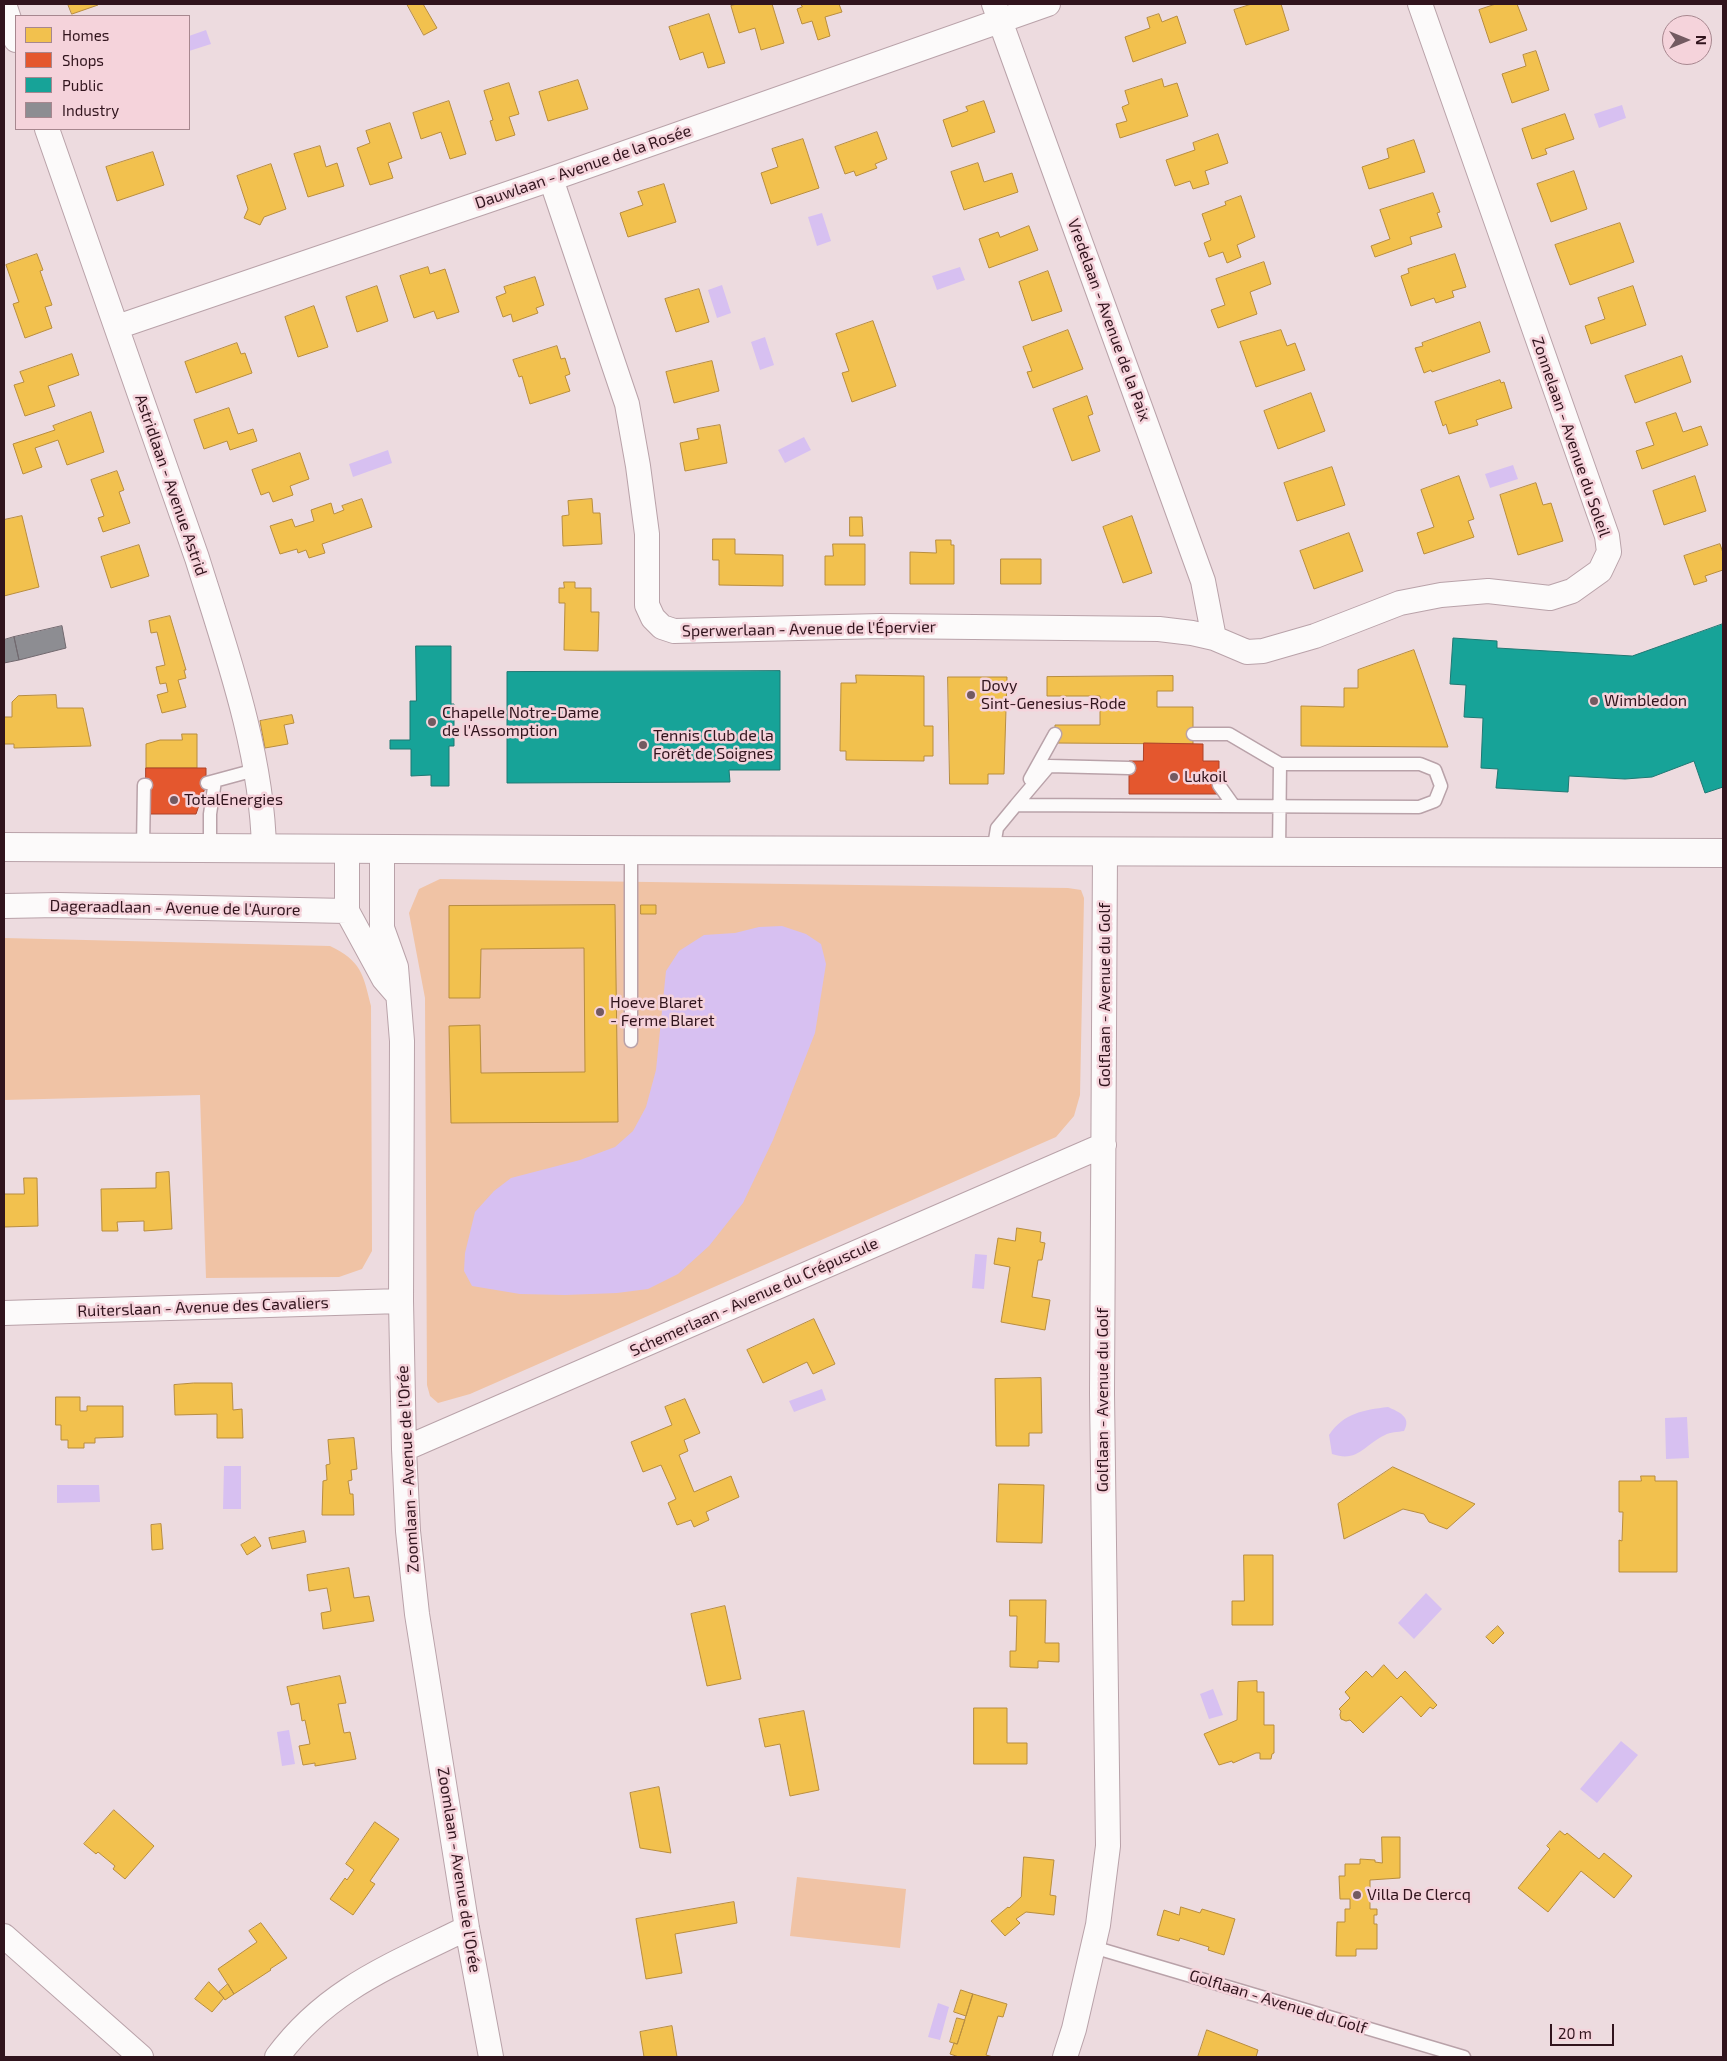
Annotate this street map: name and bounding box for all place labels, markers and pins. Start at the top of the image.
place label: Dovy Sint-Genesius-Rode [981,676,1126,714]
marker: Dovy Sint-Genesius-Rode [965,689,977,701]
place label: Wimbledon [1604,691,1687,711]
marker: Wimbledon [1588,695,1600,707]
place label: Chapelle Notre-Dame de l'Assomption [442,703,599,741]
marker: Chapelle Notre-Dame de l'Assomption [426,716,438,728]
place label: Tennis Club de la Forêt de Soignes [653,726,774,764]
marker: Tennis Club de la Forêt de Soignes [637,739,649,751]
place label: Lukoil [1184,767,1227,787]
marker: Lukoil [1168,771,1180,783]
place label: TotalEnergies [184,790,283,810]
marker: TotalEnergies [168,794,180,806]
place label: Hoeve Blaret - Ferme Blaret [610,993,715,1031]
marker: Hoeve Blaret - Ferme Blaret [594,1006,606,1018]
place label: Villa De Clercq [1367,1885,1471,1905]
marker: Villa De Clercq [1351,1889,1363,1901]

